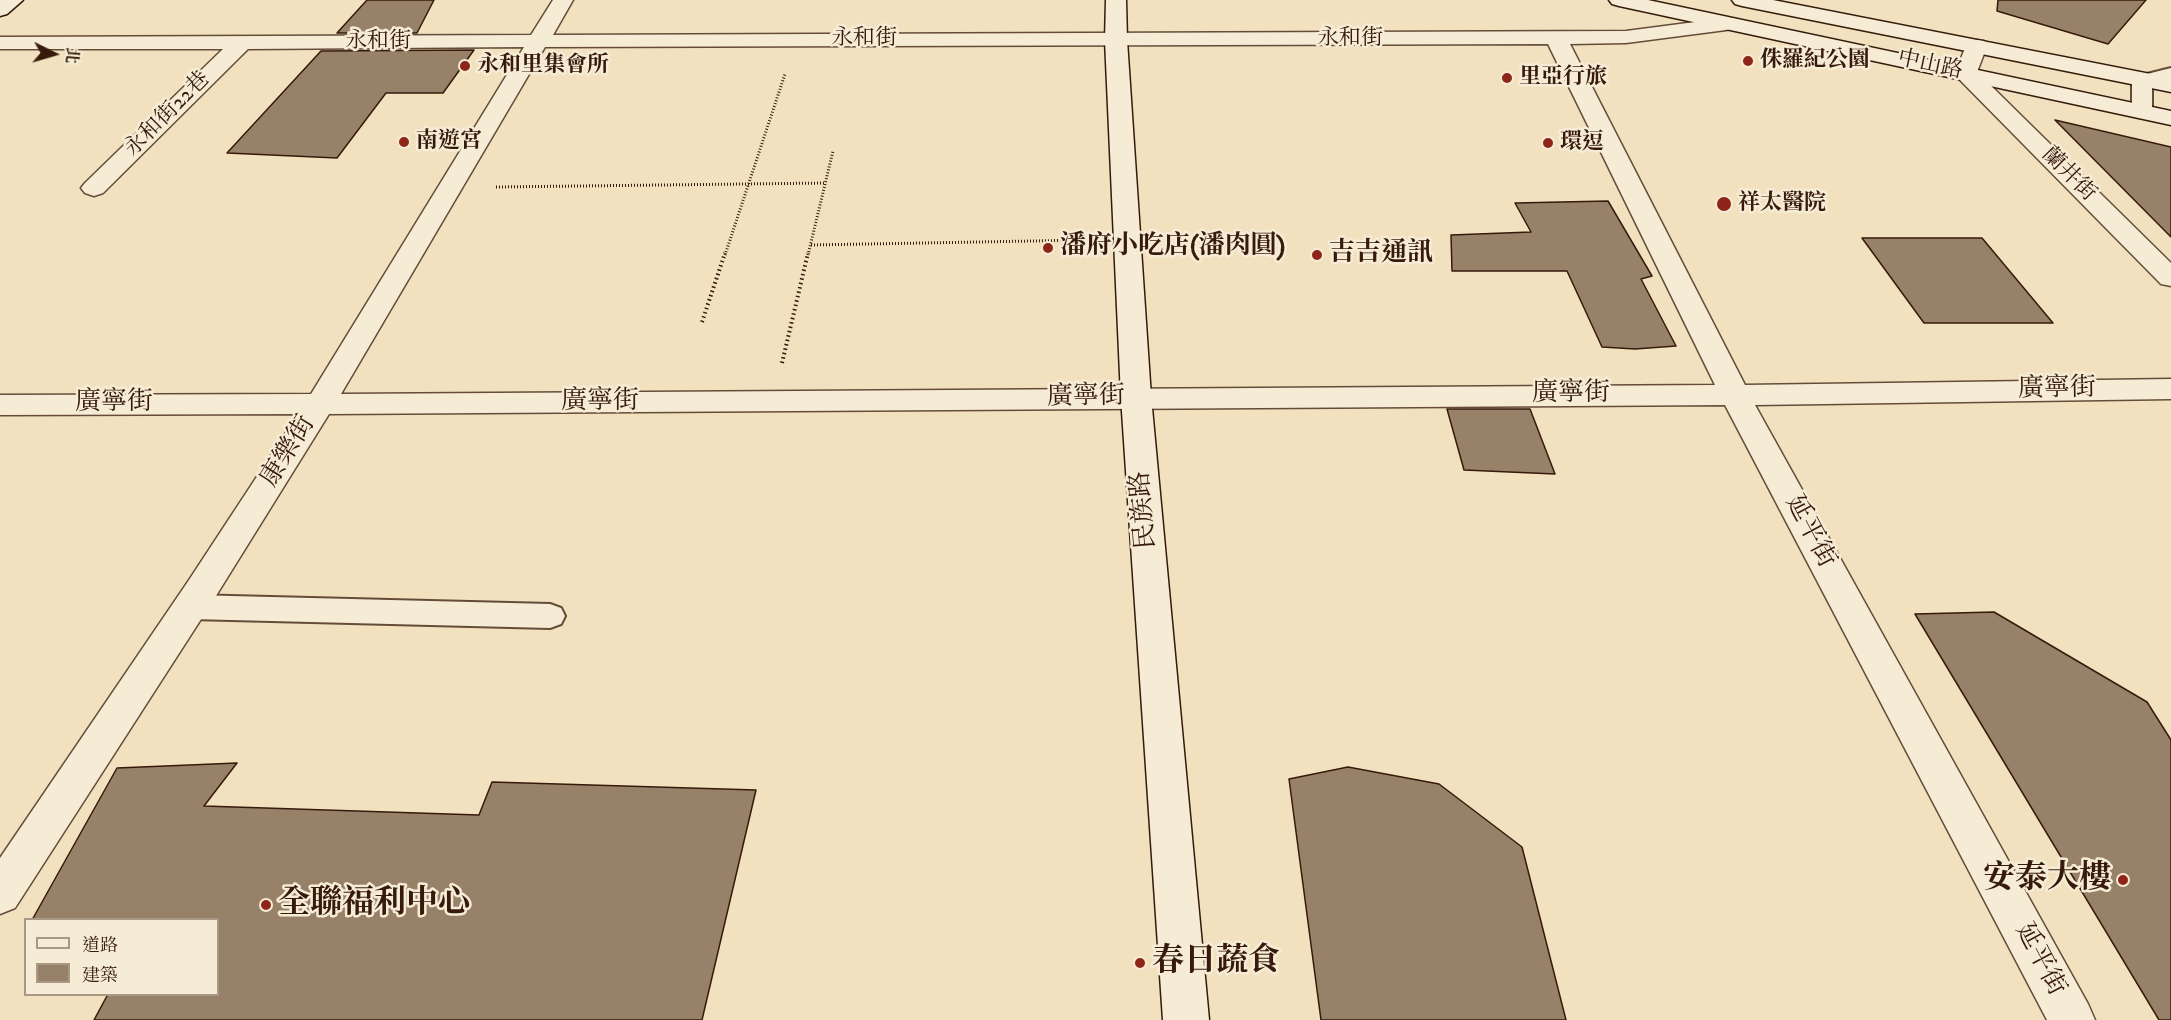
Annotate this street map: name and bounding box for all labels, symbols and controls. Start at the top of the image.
north arrow [24,24,84,84]
street label: 永和街 [831,26,897,52]
street label: 永和街 [1317,26,1383,52]
street label: 永和街 [345,29,411,55]
street label: 中山路 [1895,46,1965,86]
text: 北 [61,47,83,64]
place label: 侏羅紀公園 [1760,48,1870,74]
place label: 永和里集會所 [477,53,609,79]
marker: 侏羅紀公園 [1741,54,1755,68]
marker: 永和里集會所 [458,59,472,73]
place label: 里亞行旅 [1519,65,1607,91]
street label: 永和街22巷 [120,67,216,163]
marker: 里亞行旅 [1500,71,1514,85]
place label: 南遊宮 [416,129,482,155]
place label: 環逗 [1560,130,1604,156]
marker: 南遊宮 [397,135,411,149]
marker: 環逗 [1541,136,1555,150]
street label: 蘭井街 [2035,142,2101,208]
place label: 祥太醫院 [1738,191,1826,217]
marker: 祥太醫院 [1715,195,1733,213]
place label: 潘府小吃店(潘肉圓) [1060,232,1285,264]
place label: 吉吉通訊 [1329,239,1433,271]
marker: 潘府小吃店(潘肉圓) [1041,241,1055,255]
marker: 吉吉通訊 [1310,248,1324,262]
street label: 廣寧街 [2018,374,2096,406]
street label: 廣寧街 [1532,379,1610,411]
street label: 廣寧街 [1047,382,1125,414]
street label: 廣寧街 [561,387,639,419]
street label: 廣寧街 [75,388,153,420]
street label: 康樂街 [255,411,323,493]
street label: 民族路 [1126,470,1164,550]
street label: 延平街 [1777,490,1841,574]
place label: 安泰大樓 [1983,861,2111,899]
marker: 安泰大樓 [2116,873,2130,887]
place label: 全聯福利中心 [278,886,470,924]
marker: 全聯福利中心 [259,898,273,912]
legend [24,918,219,996]
street label: 延平街 [2007,918,2071,1002]
text: 道路 [82,935,118,957]
place label: 春日蔬食 [1152,944,1280,982]
marker: 春日蔬食 [1133,956,1147,970]
text: 建築 [82,965,118,987]

